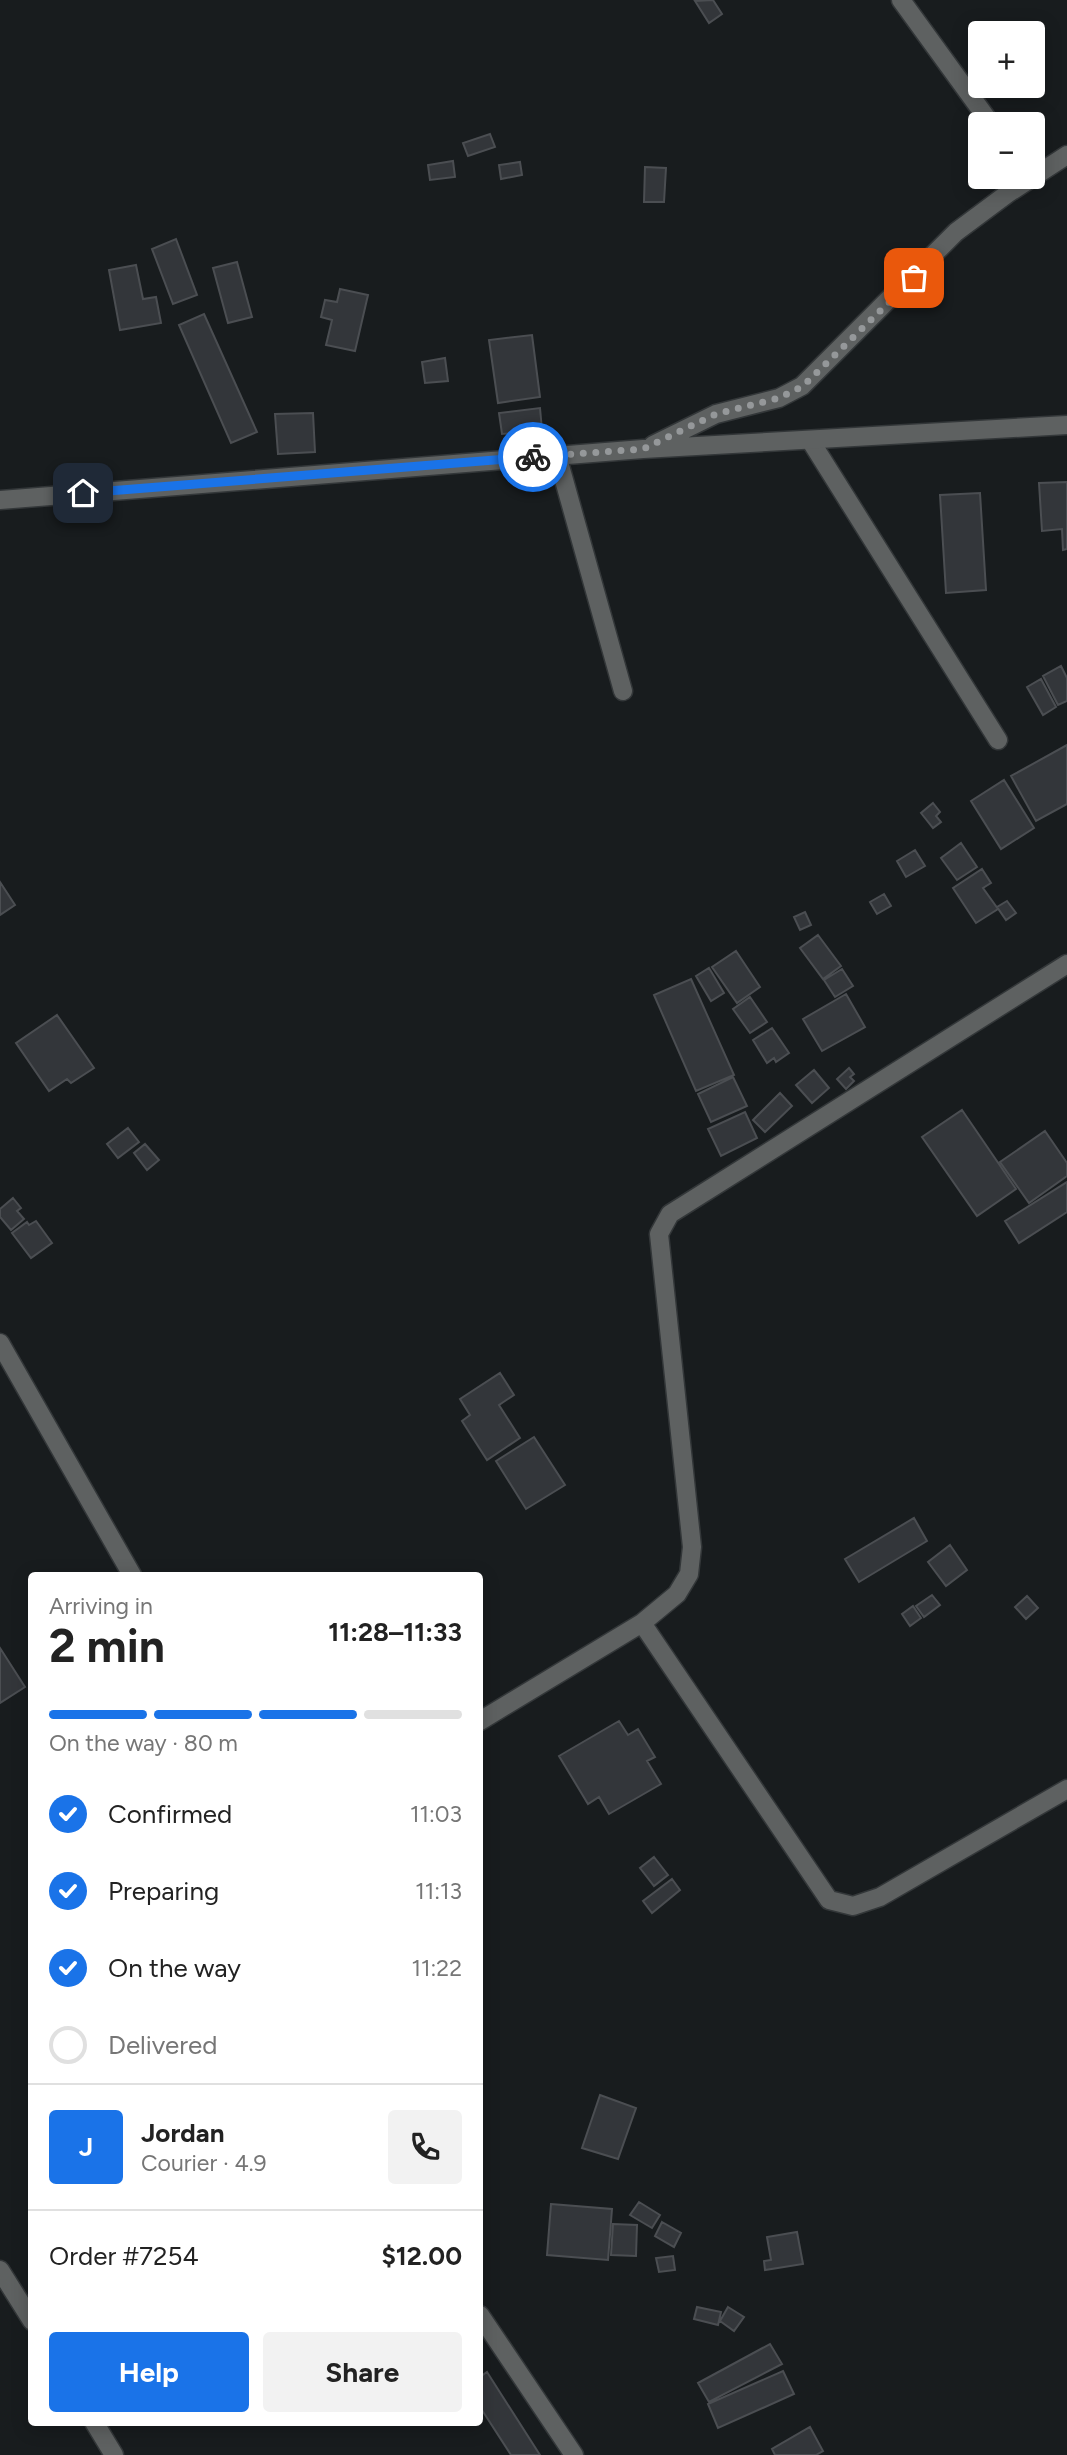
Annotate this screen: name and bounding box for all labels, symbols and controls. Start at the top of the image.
map controls [968,21,1045,189]
button: + [968,21,1045,98]
button: − [968,112,1045,189]
pin [884,248,944,308]
icon: bag [895,259,933,297]
courier [498,422,568,492]
icon: bike [514,438,552,476]
pin [53,463,113,523]
icon: home [64,474,102,512]
text: Arriving in [49,1592,153,1620]
text: 11:28–11:33 [328,1616,462,1648]
text: 2 min [49,1618,165,1674]
text: On the way · 80 m [49,1729,238,1757]
icon: check [49,1795,87,1833]
text: Confirmed [108,1798,232,1830]
text: 11:03 [410,1800,462,1828]
icon: check [49,1872,87,1910]
text: Preparing [108,1875,219,1907]
text: 11:13 [415,1877,462,1905]
icon: check [49,1949,87,1987]
text: On the way [108,1952,241,1984]
text: 11:22 [411,1954,462,1982]
text: Delivered [108,2029,217,2061]
button: phone [388,2110,462,2184]
text: Jordan [141,2117,224,2149]
text: J [79,2131,93,2163]
text: Courier · 4.9 [141,2149,267,2177]
text: Order #7254 [49,2240,199,2272]
text: $12.00 [381,2240,462,2272]
button: Help [49,2332,249,2412]
button: Share [263,2332,462,2412]

